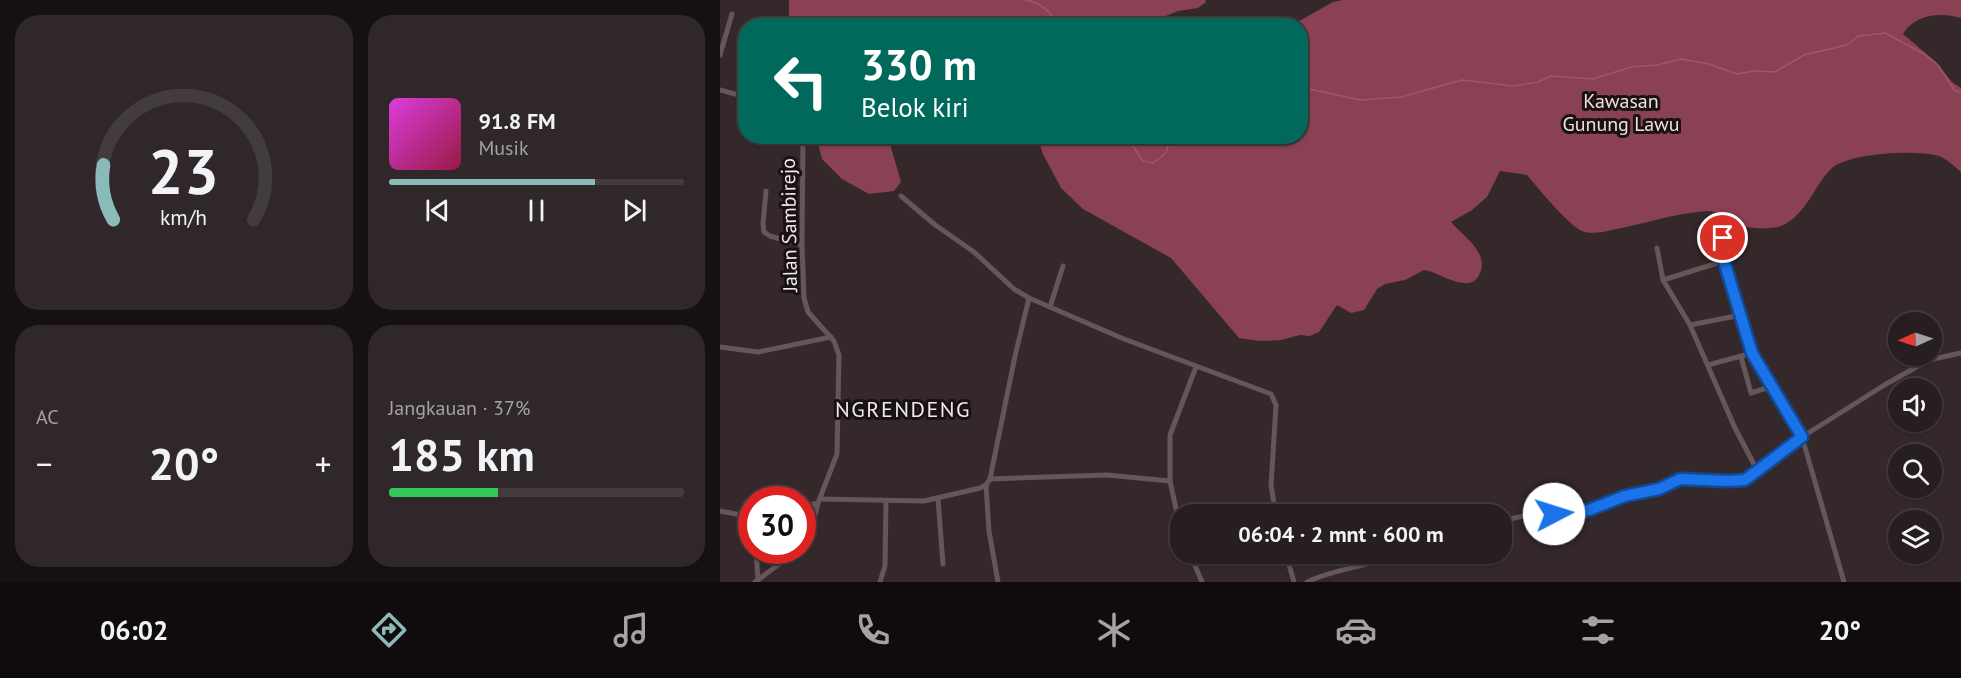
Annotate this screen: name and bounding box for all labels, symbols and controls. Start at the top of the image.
text: 330 m [861,37,977,92]
icon: left [762,42,840,120]
park label: Kawasan Gunung Lawu [1562,88,1680,137]
text: Belok kiri [861,90,969,124]
text: 91.8 FM [479,107,556,135]
text: 23 [148,130,219,211]
text: Musik [479,135,528,161]
street label: Jalan Sambirejo [775,158,803,293]
icon: previous [421,194,454,227]
icon: pause [520,194,553,227]
icon: next [618,194,651,227]
text: km/h [160,203,207,231]
pin [1697,212,1748,263]
icon: arrive [1706,221,1739,254]
north arrow [1888,312,1942,366]
map controls [1888,312,1942,564]
button: sound [1888,378,1942,432]
text: Jangkauan · 37% [389,395,530,421]
district label: NGRENDENG [835,395,971,423]
text: AC [36,404,59,430]
text: 185 km [389,425,535,483]
text: 20° [148,434,219,492]
text: − [36,442,53,485]
text: + [315,442,331,485]
button: search [1888,444,1942,498]
position arrow [1522,482,1586,546]
speed limit sign: 30 [738,486,816,564]
button: layers [1888,510,1942,564]
text: 06:04 · 2 mnt · 600 m [1238,520,1444,548]
icon: directions [368,609,410,651]
icon: music [610,609,652,651]
icon: phone [852,609,894,651]
icon: climate [1093,609,1135,651]
icon: car [1335,609,1377,651]
icon: filters [1577,609,1619,651]
text: 06:02 [100,613,168,647]
text: 20° [1819,613,1861,647]

